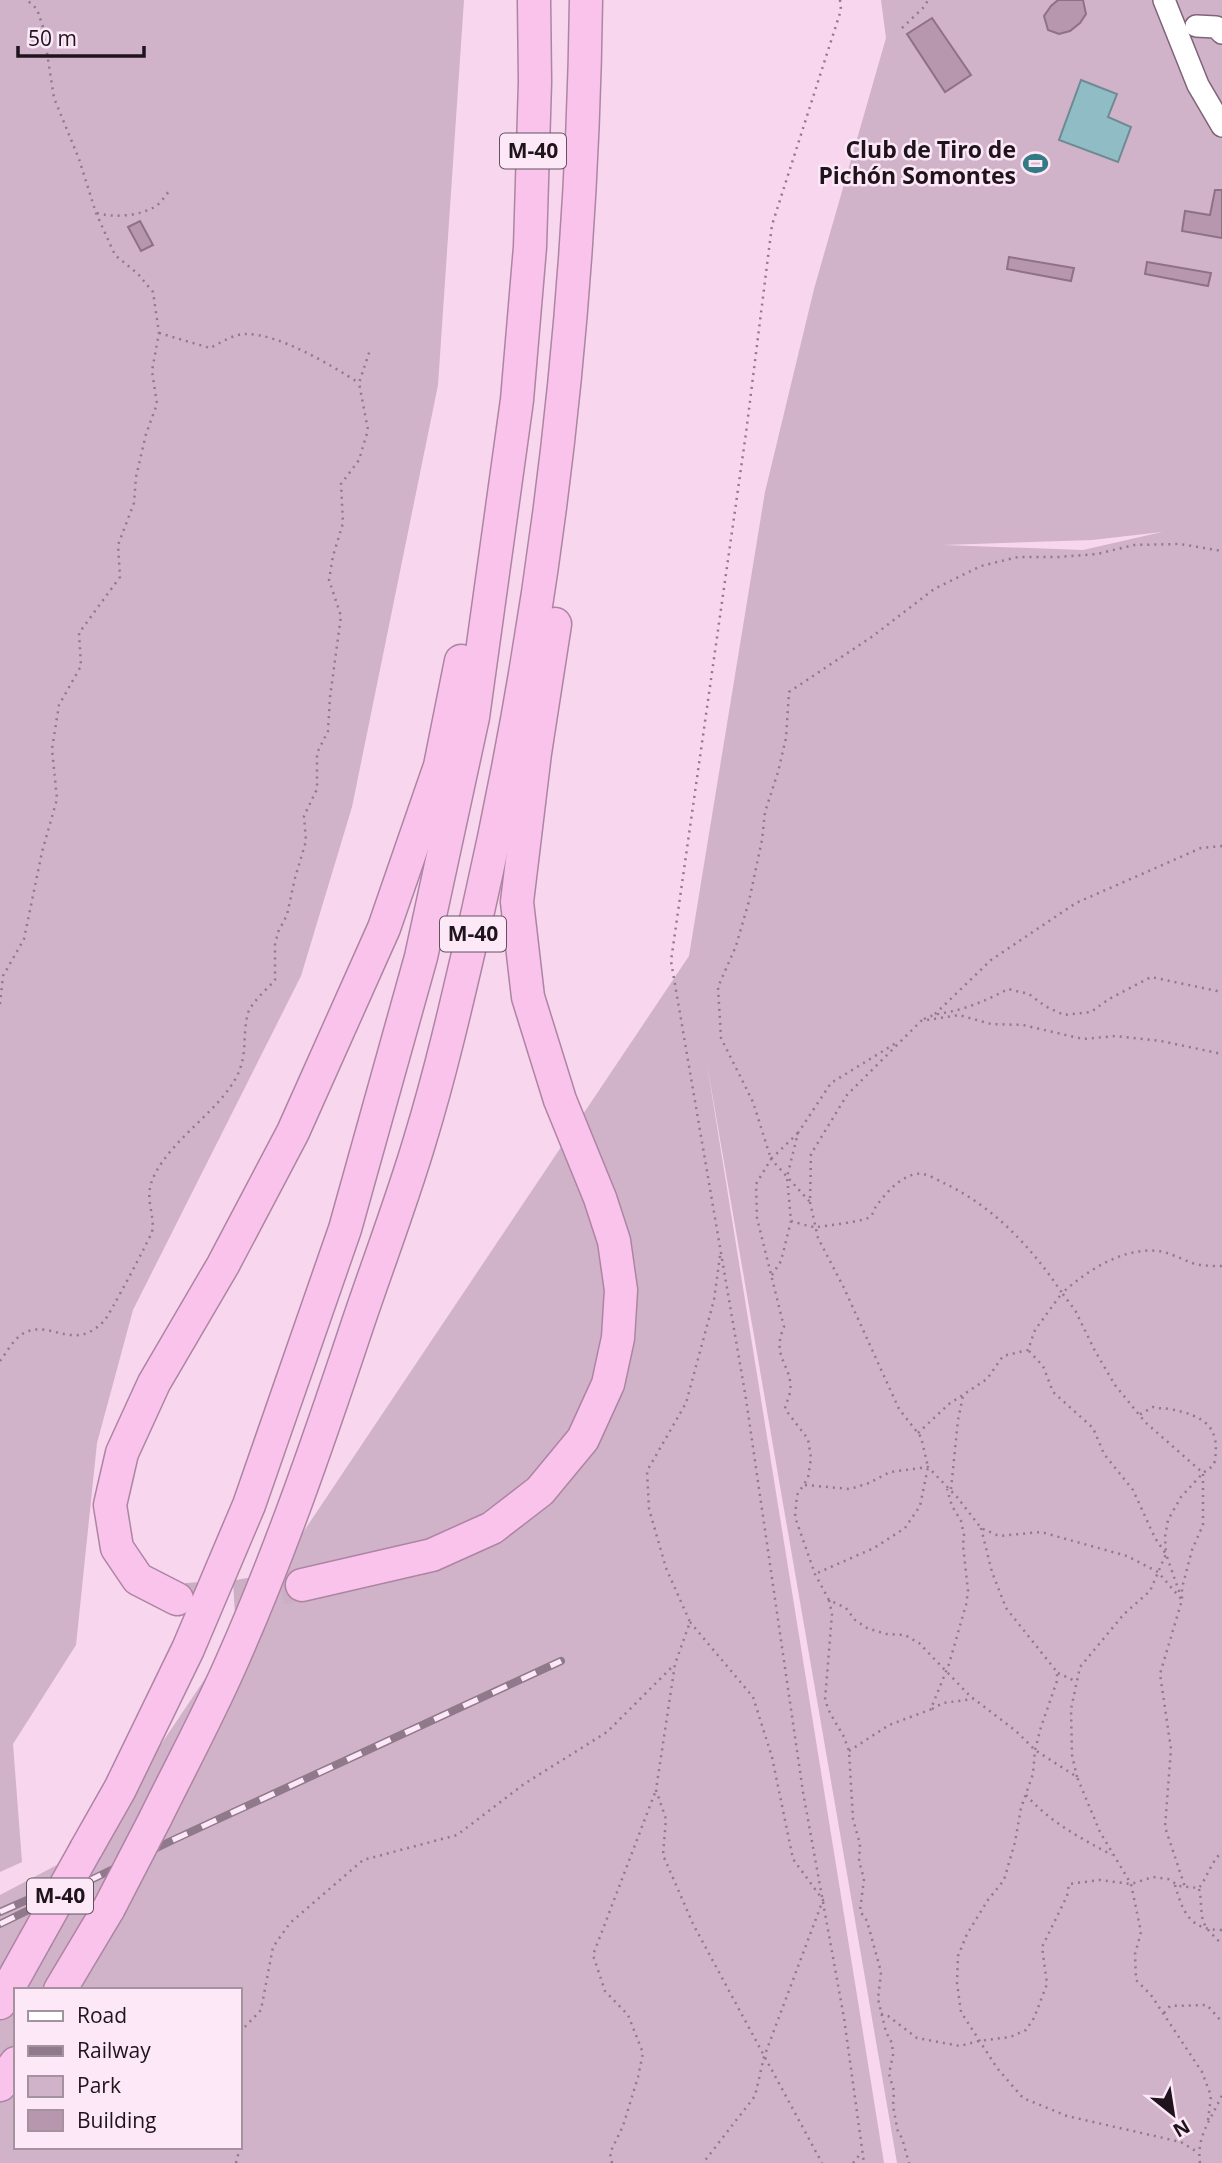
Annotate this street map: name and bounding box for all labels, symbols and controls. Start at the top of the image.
scale bar [18,14,144,58]
text: 50 m [28,24,77,52]
place label: Club de Tiro de Pichón Somontes [818,133,1016,191]
road number: M-40 [500,134,566,168]
sports icon: Club de Tiro de Pichón Somontes [1022,149,1050,177]
road number: M-40 [440,916,506,951]
road number: M-40 [27,1878,93,1913]
legend [14,1988,242,2149]
text: Road [77,2001,127,2029]
text: Railway [77,2036,151,2064]
text: Park [77,2071,121,2099]
north arrow [1138,2079,1208,2149]
text: Building [77,2106,156,2134]
text: N [1168,2114,1195,2144]

